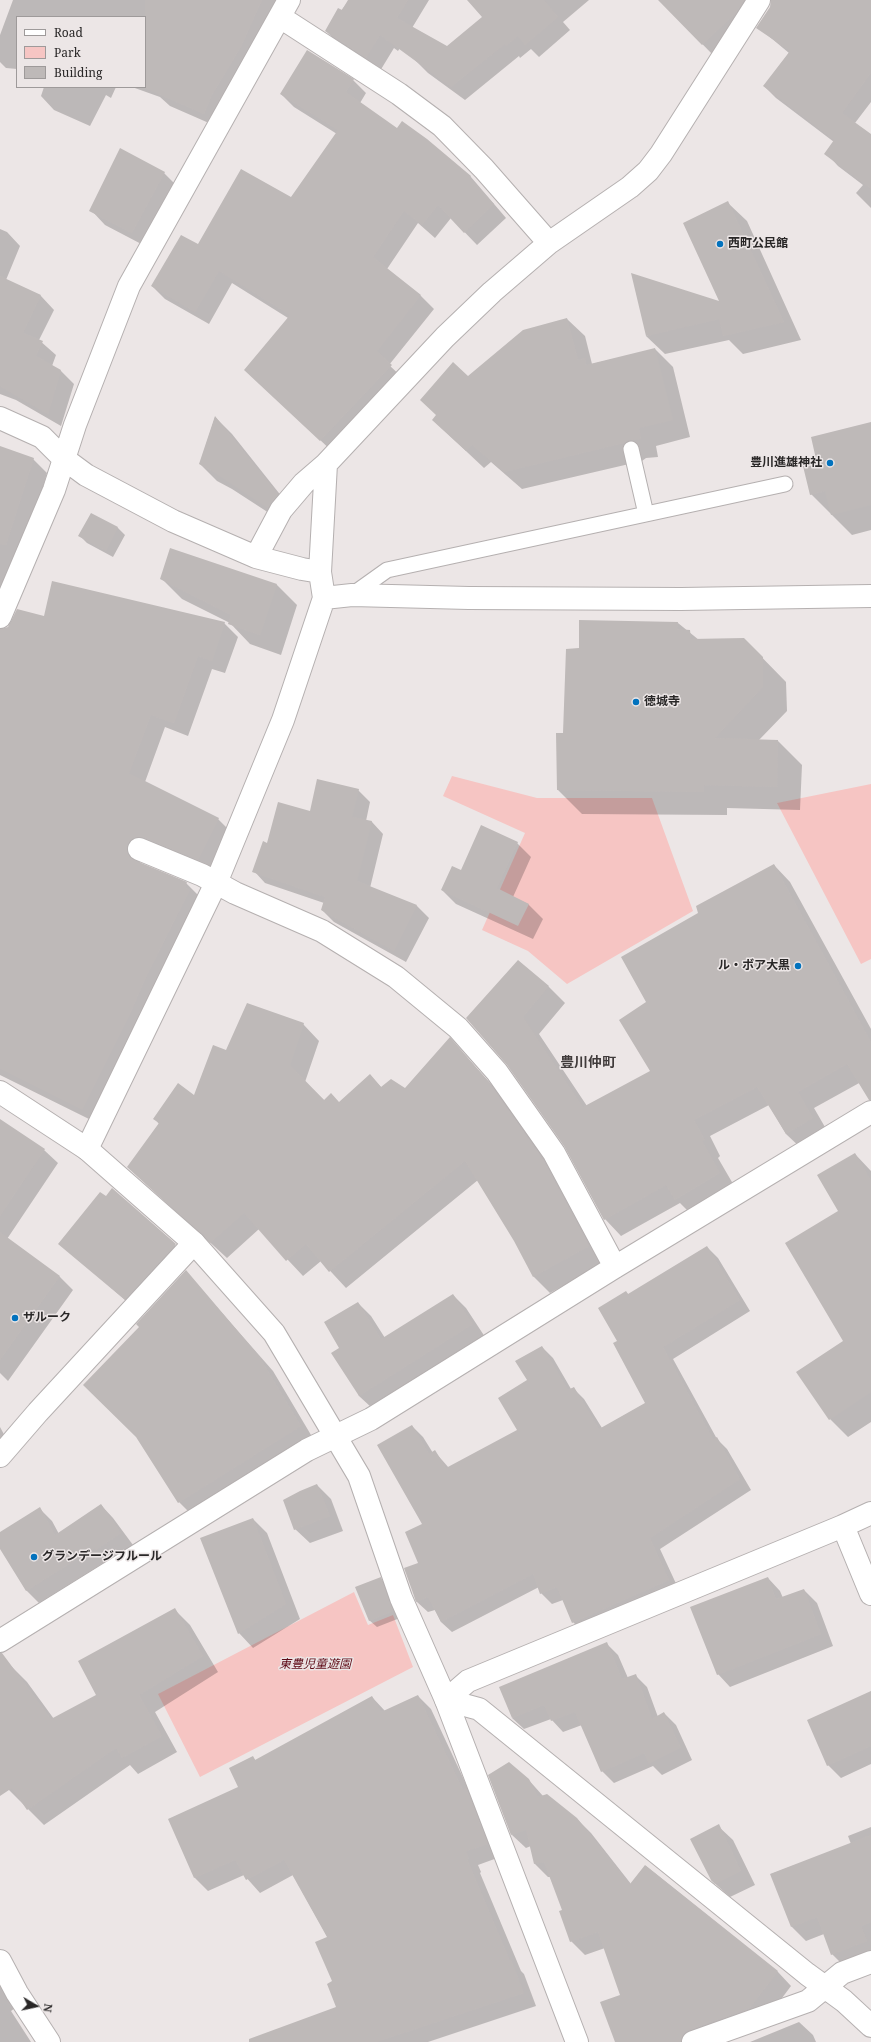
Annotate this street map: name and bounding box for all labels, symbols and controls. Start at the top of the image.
legend [16,16,146,88]
text: Road [54,24,83,41]
text: Park [54,44,81,61]
text: Building [54,64,102,81]
place label: 西町公民館 [728,237,788,251]
marker: 西町公民館 [715,239,725,249]
place label: 豊川進雄神社 [750,456,822,470]
marker: 豊川進雄神社 [825,458,835,468]
place label: 徳城寺 [644,695,680,709]
marker: 徳城寺 [631,697,641,707]
place label: ル・ボア大黒 [718,959,790,973]
marker: ル・ボア大黒 [793,961,803,971]
district label: 豊川仲町 [560,1055,616,1071]
place label: ザルーク [23,1311,71,1325]
marker: ザルーク [10,1313,20,1323]
place label: グランデージフルール [42,1550,162,1564]
marker: グランデージフルール [29,1552,39,1562]
park label: 東豊児童遊園 [279,1658,351,1672]
north arrow [16,1986,56,2026]
text: N [40,2002,56,2013]

